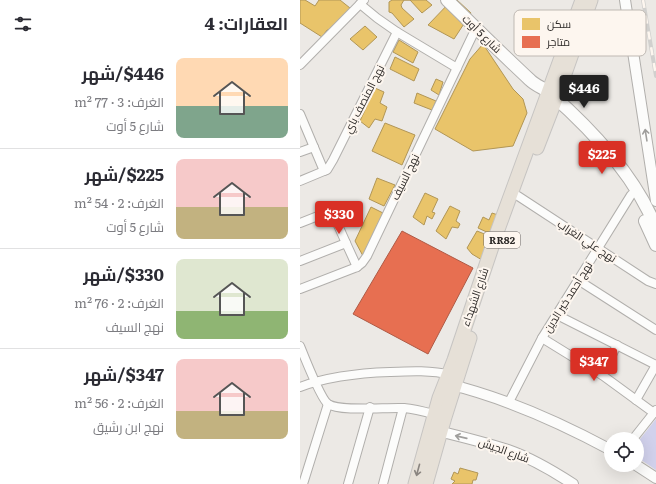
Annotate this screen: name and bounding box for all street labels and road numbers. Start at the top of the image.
street label: شارع 5 أوت [459,11,506,57]
street label: نهج المنصف باي [339,61,389,137]
street label: نهج السيف [386,151,423,203]
street label: نهج علي الغراب [554,215,620,267]
road number: RR82 [484,232,520,248]
street label: نهج أحمد خير الدين [539,258,596,336]
street label: شارع الشهداء [457,265,493,328]
street label: شارع الجيش [476,432,532,467]

